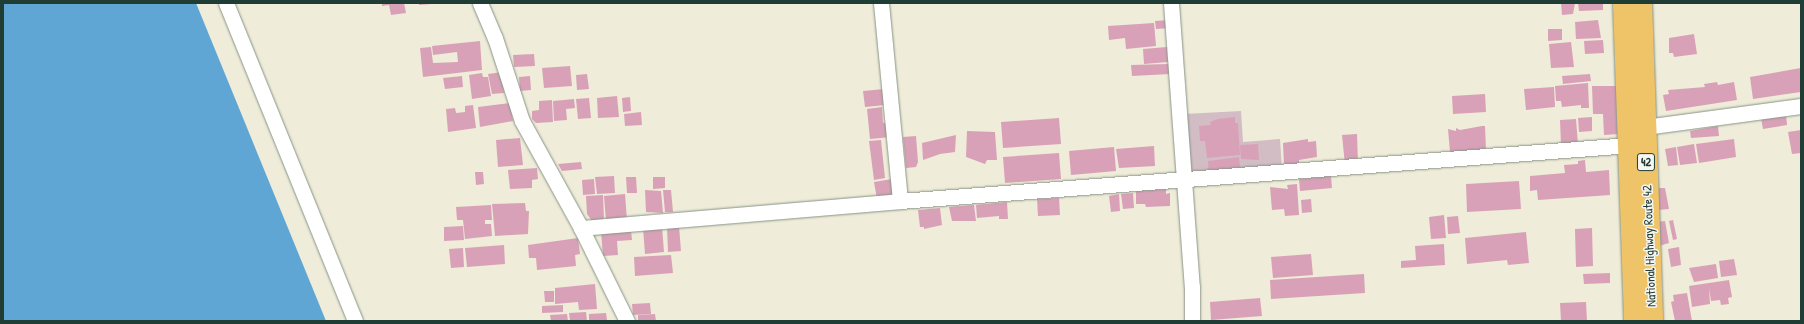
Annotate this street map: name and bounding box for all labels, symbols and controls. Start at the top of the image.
road number: 42 [1636,152,1656,172]
street label: National Highway Route 42 [1639,185,1659,307]

